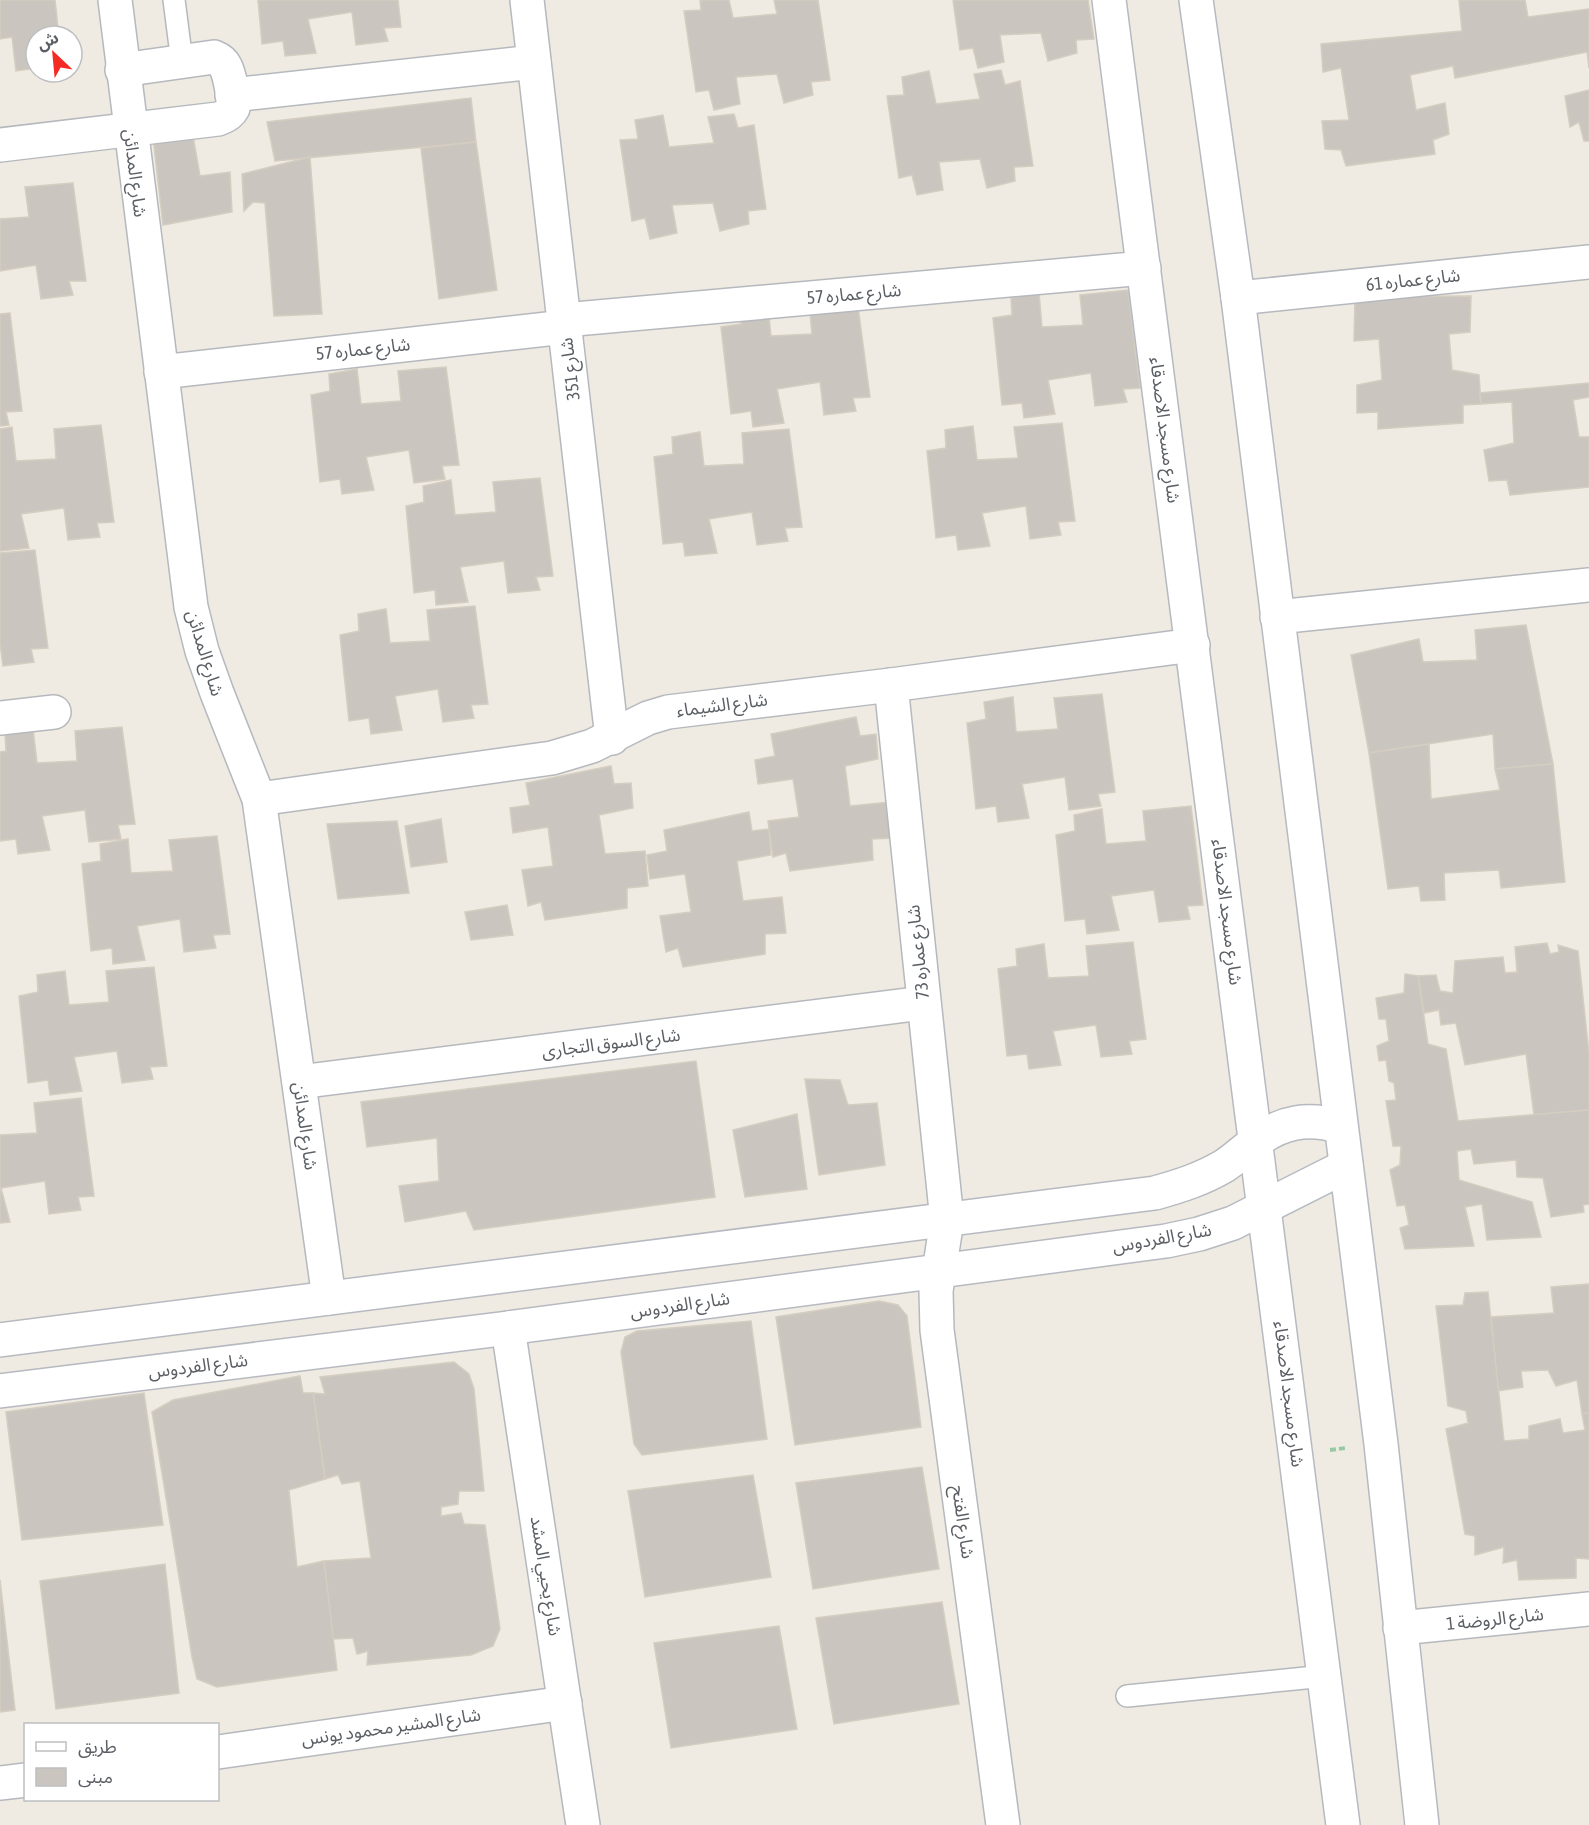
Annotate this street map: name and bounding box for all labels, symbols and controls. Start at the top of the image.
north arrow [24,24,84,84]
text: ش [34,28,62,54]
street label: شارع المدائن [116,128,151,219]
street label: شارع عماره 61 [1365,264,1462,299]
street label: شارع عماره 57 [806,279,902,312]
street label: شارع عماره 57 [315,333,412,368]
street label: شارع 351 [555,336,588,402]
street label: شارع مسجد الاصدقاء [1142,356,1185,505]
street label: شارع المدائن [179,607,228,700]
street label: شارع الشيماء [675,689,769,724]
street label: شارع مسجد الاصدقاء [1204,838,1247,987]
street label: شارع عماره 73 [902,903,937,1000]
street label: شارع السوق التجارى [540,1024,682,1065]
street label: شارع المدائن [285,1081,322,1172]
street label: شارع الفردوس [1111,1218,1214,1261]
street label: شارع الفردوس [629,1287,732,1326]
street label: شارع مسجد الاصدقاء [1266,1320,1309,1469]
street label: شارع الفردوس [147,1349,250,1386]
street label: شارع الفتح [944,1484,979,1561]
street label: شارع يحيي المشد [523,1514,566,1638]
street label: شارع الروضة 1 [1445,1603,1545,1638]
street label: شارع المشير محمود يونس [300,1704,483,1753]
legend [24,1723,219,1801]
text: طريق [78,1736,117,1758]
text: مبنى [78,1766,113,1788]

